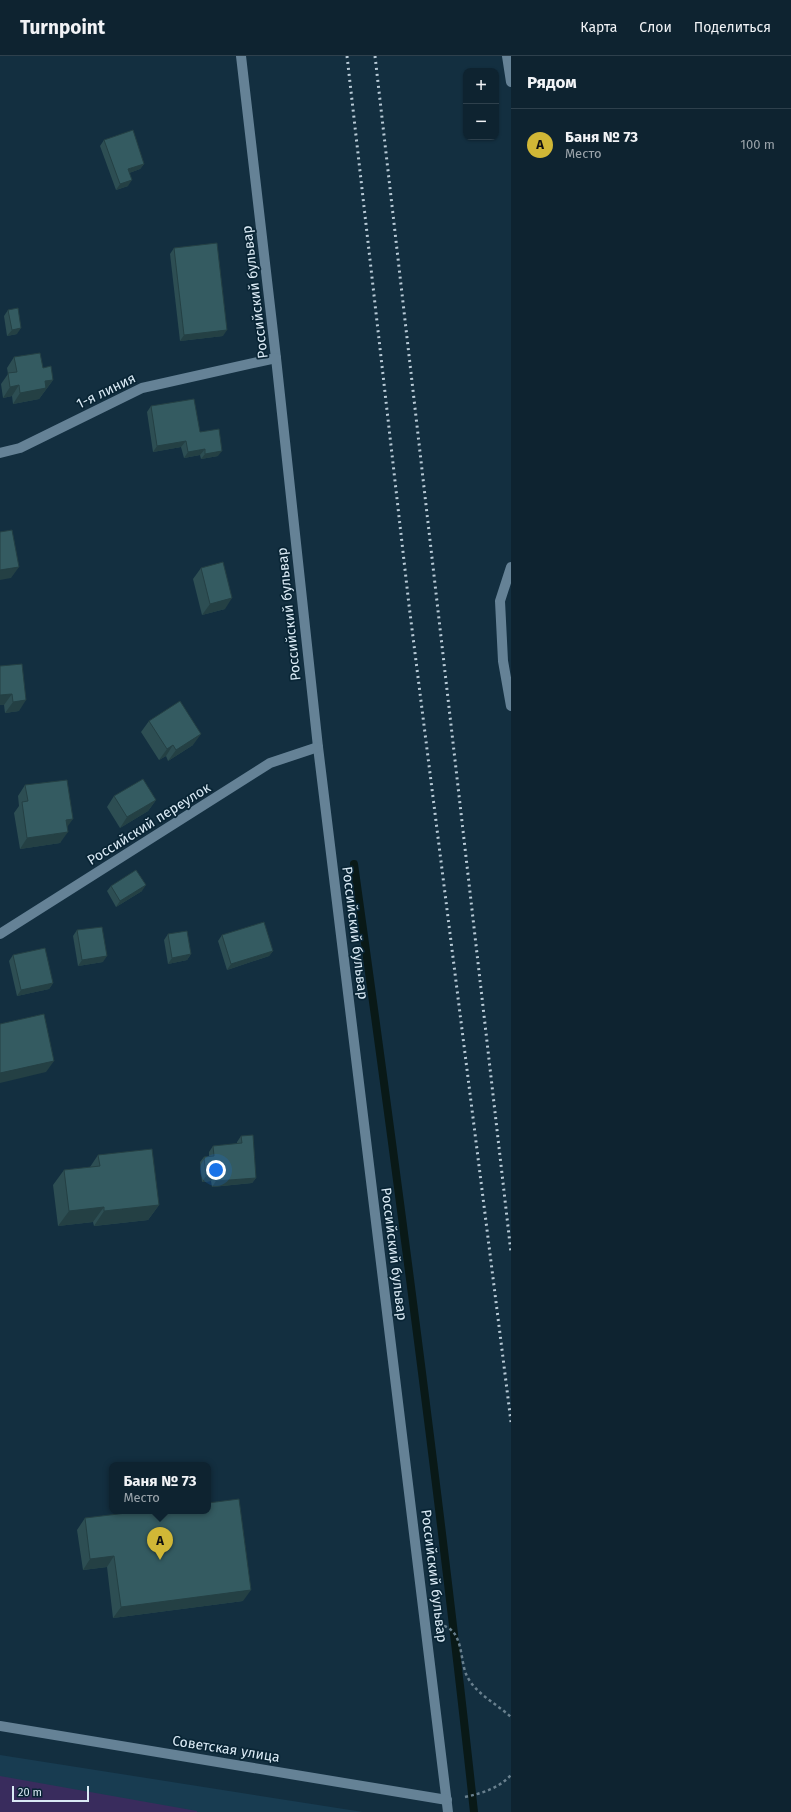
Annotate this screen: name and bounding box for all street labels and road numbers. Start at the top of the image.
street label: Российский бульвар [238,224,272,360]
street label: 1-я линия [74,369,138,413]
street label: Российский бульвар [274,546,304,682]
street label: Российский переулок [84,779,214,869]
street label: Российский бульвар [338,865,372,1001]
street label: Российский бульвар [377,1186,411,1322]
street label: Российский бульвар [417,1508,451,1644]
street label: Советская улица [171,1732,281,1766]

